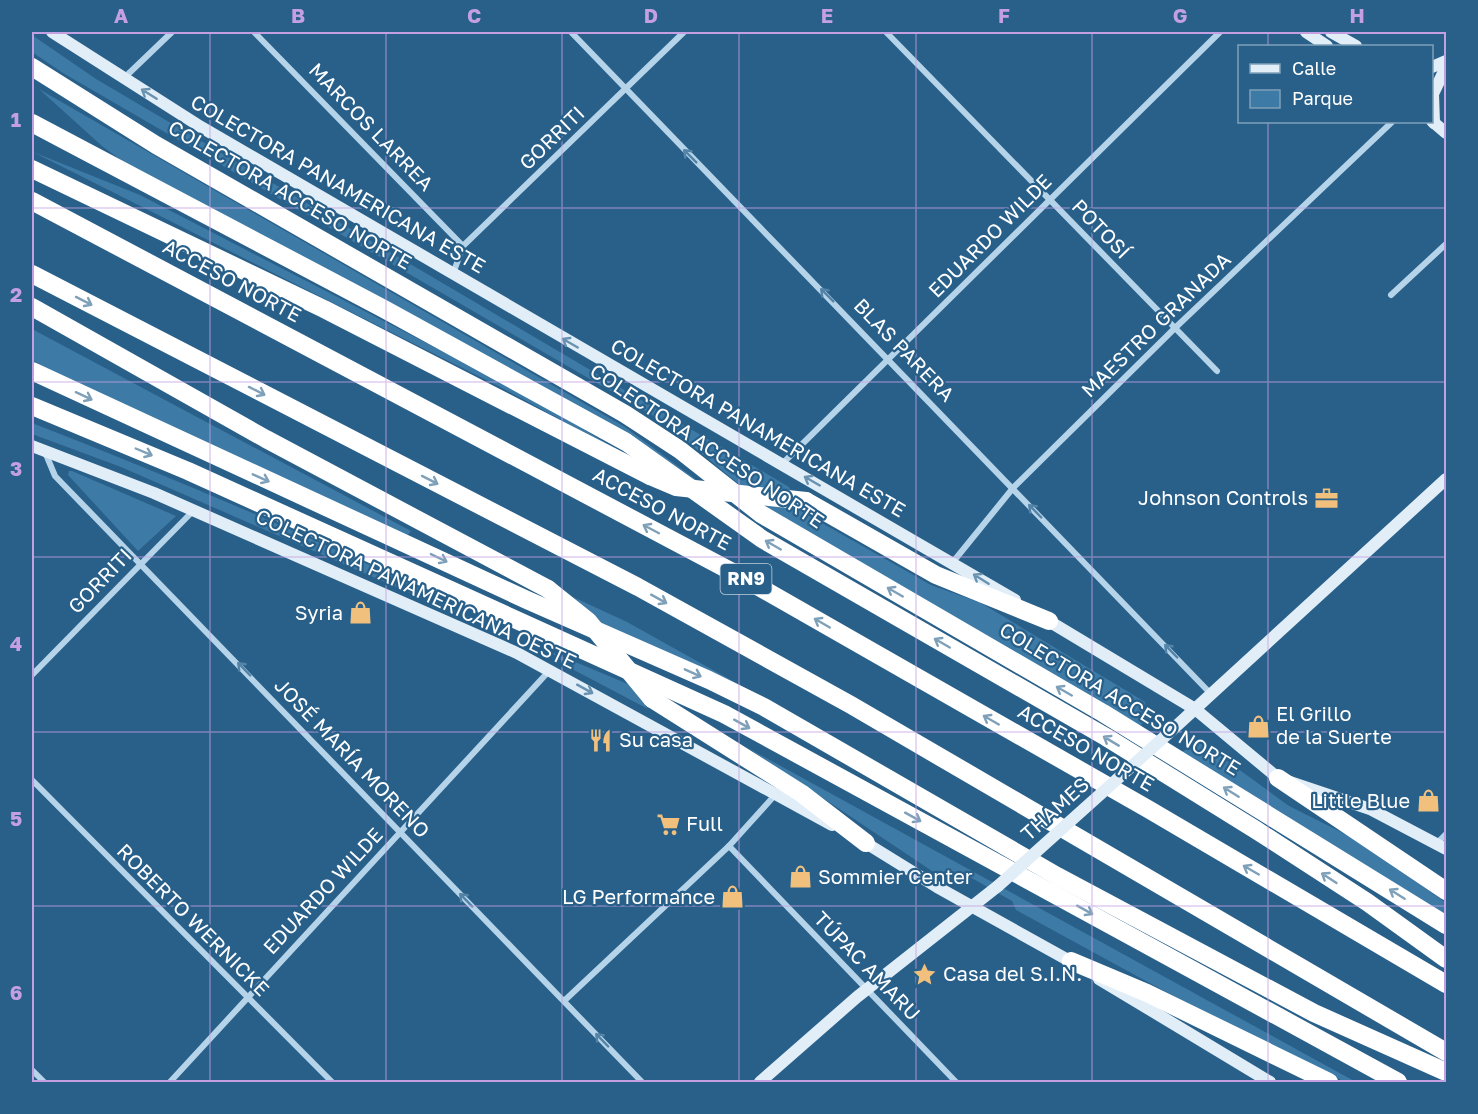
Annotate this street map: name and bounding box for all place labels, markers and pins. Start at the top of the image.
place label: Johnson Controls [1138,485,1308,509]
office icon: Johnson Controls [1313,485,1339,511]
place label: Syria [295,600,343,624]
shop icon: Syria [348,600,374,626]
place label: El Grillo de la Suerte [1276,701,1392,748]
shop icon: El Grillo de la Suerte [1245,713,1271,739]
restaurant icon: Su casa [588,727,614,753]
place label: Su casa [619,727,693,751]
place label: Little Blue [1311,788,1410,812]
shop icon: Little Blue [1415,788,1441,814]
supermarket icon: Full [655,811,681,837]
place label: Full [686,811,723,835]
shop icon: Sommier Center [787,864,813,890]
place label: Sommier Center [818,864,973,888]
place label: LG Performance [562,884,715,908]
shop icon: LG Performance [720,884,746,910]
place icon: Casa del S.I.N. [912,961,938,987]
place label: Casa del S.I.N. [943,961,1082,985]

